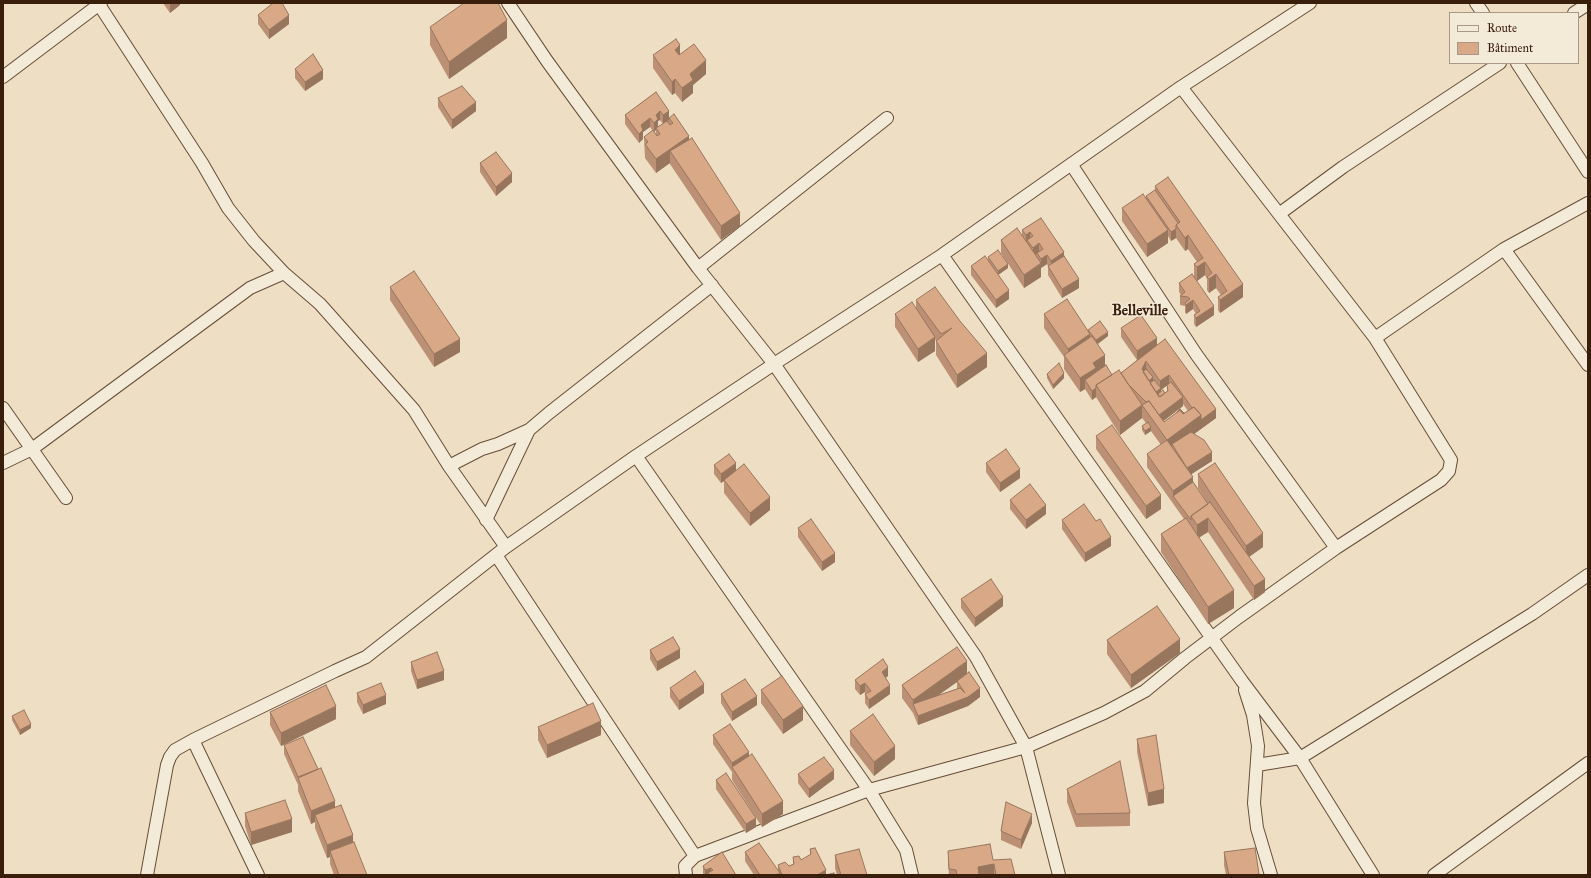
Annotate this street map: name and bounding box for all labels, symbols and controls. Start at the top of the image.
legend [1449,12,1579,64]
text: Route [1487,21,1517,35]
text: Bâtiment [1487,41,1533,55]
district label: Belleville [1112,302,1168,320]

